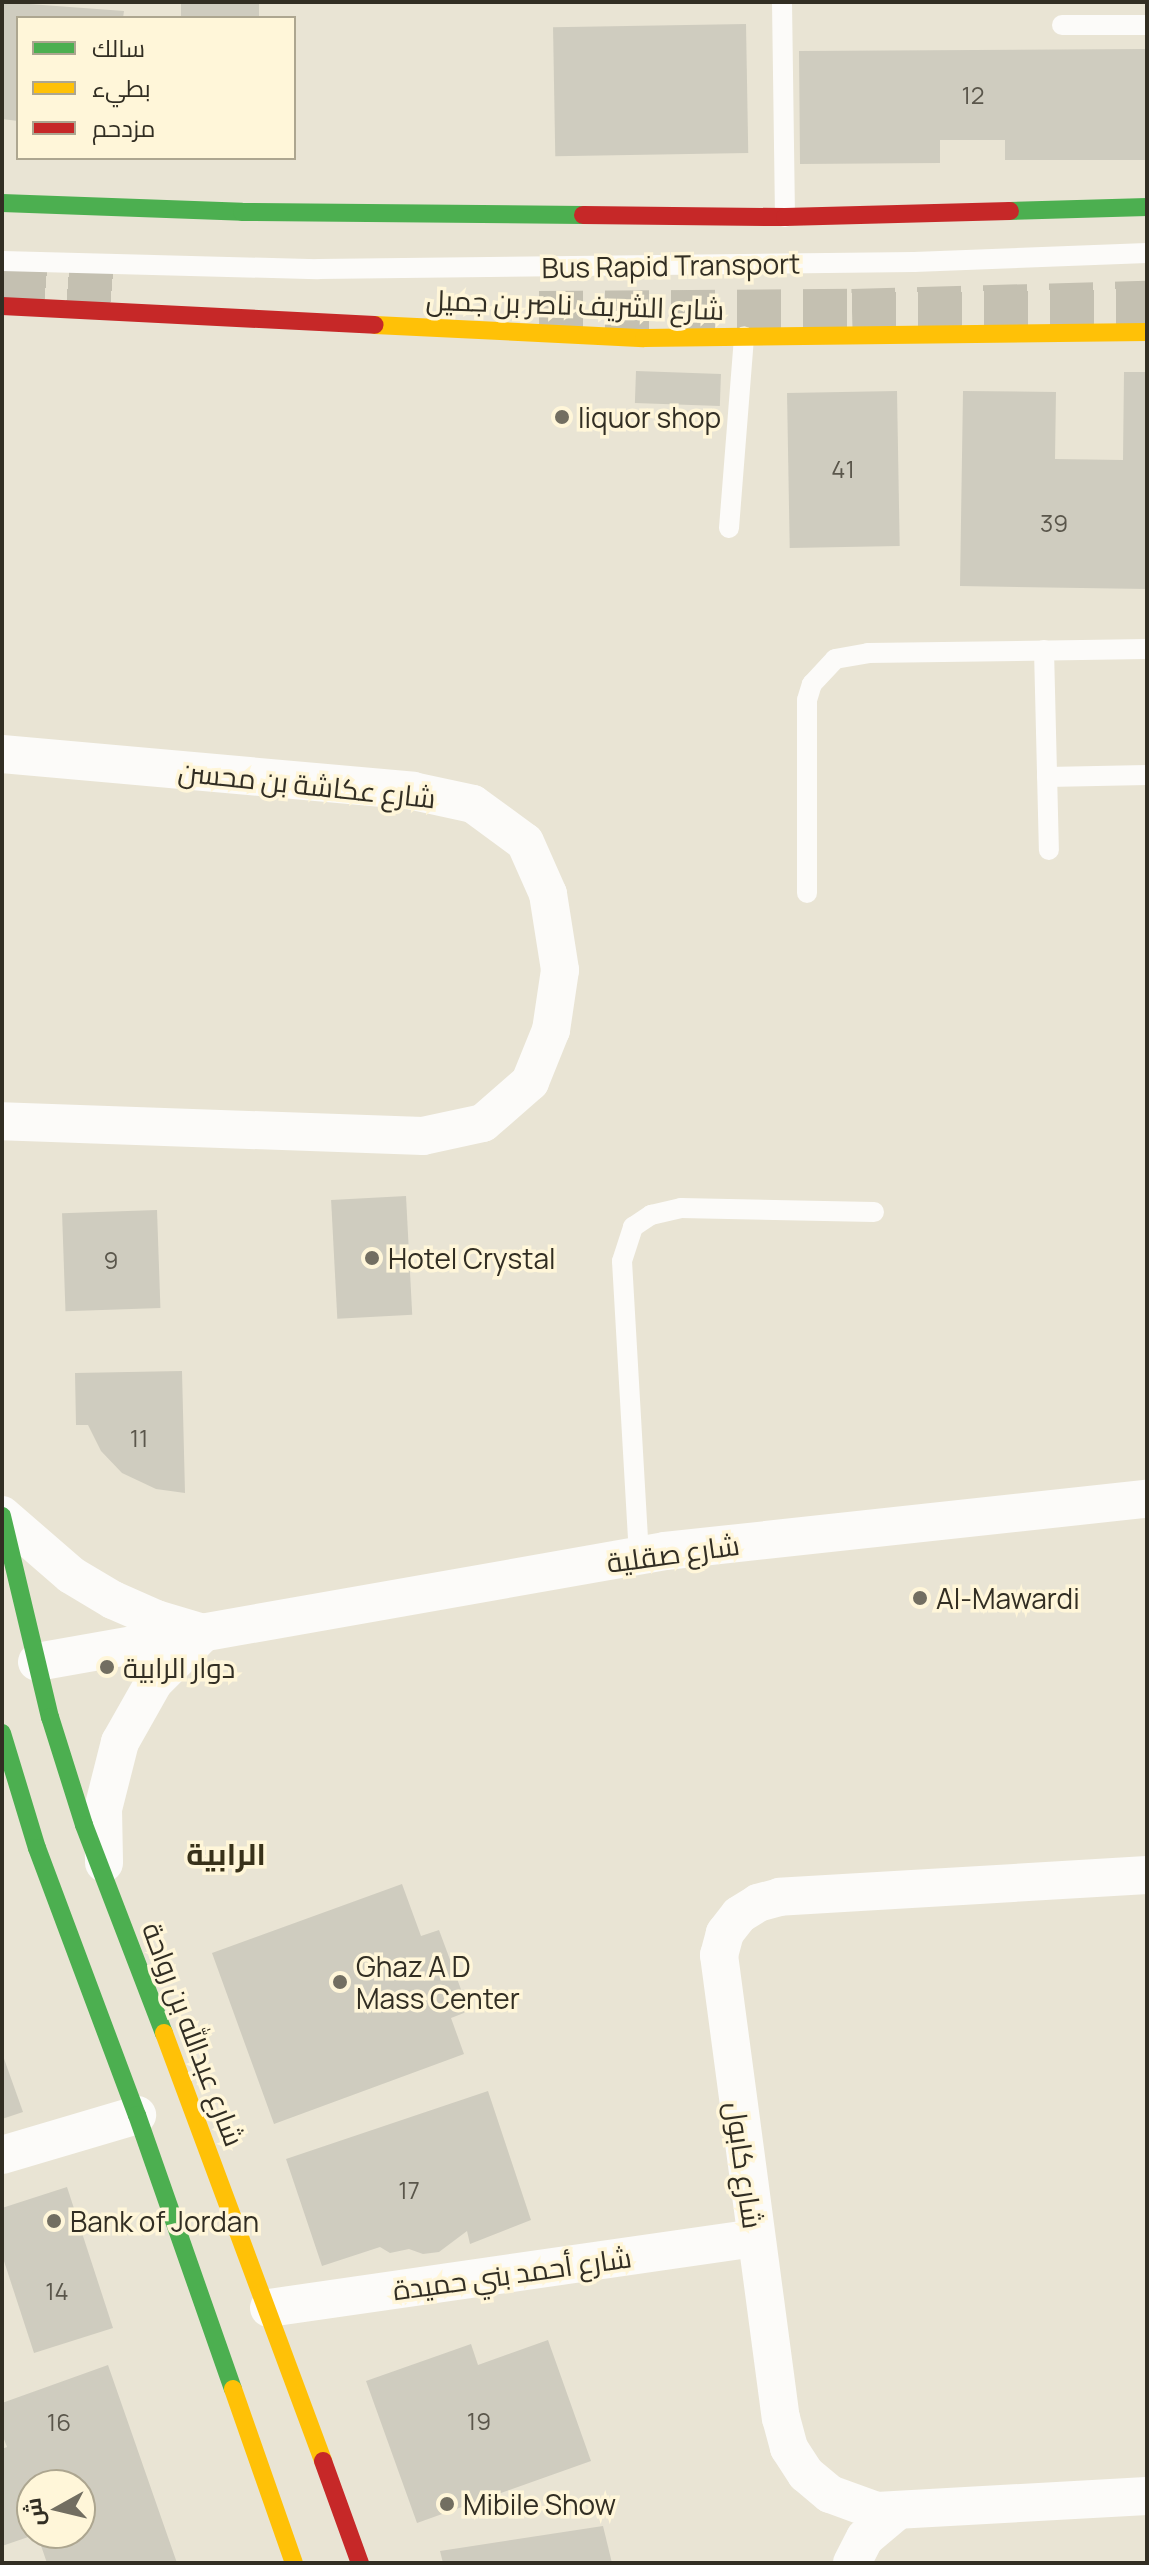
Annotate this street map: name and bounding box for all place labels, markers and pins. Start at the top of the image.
place label: liquor shop [578,400,721,434]
marker: liquor shop [553,408,571,426]
place label: Hotel Crystal [388,1241,556,1275]
marker: Hotel Crystal [363,1249,381,1267]
place label: Al-Mawardi [936,1581,1080,1615]
marker: Al-Mawardi [911,1589,929,1607]
place label: دوار الرابية [123,1650,235,1684]
marker: دوار الرابية [98,1658,116,1676]
place label: Ghaz A D Mass Center [356,1949,520,2015]
marker: Ghaz A D Mass Center [331,1973,349,1991]
place label: Bank of Jordan [70,2204,259,2238]
marker: Bank of Jordan [45,2212,63,2230]
place label: Mibile Show [463,2487,616,2521]
marker: Mibile Show [438,2495,456,2513]

